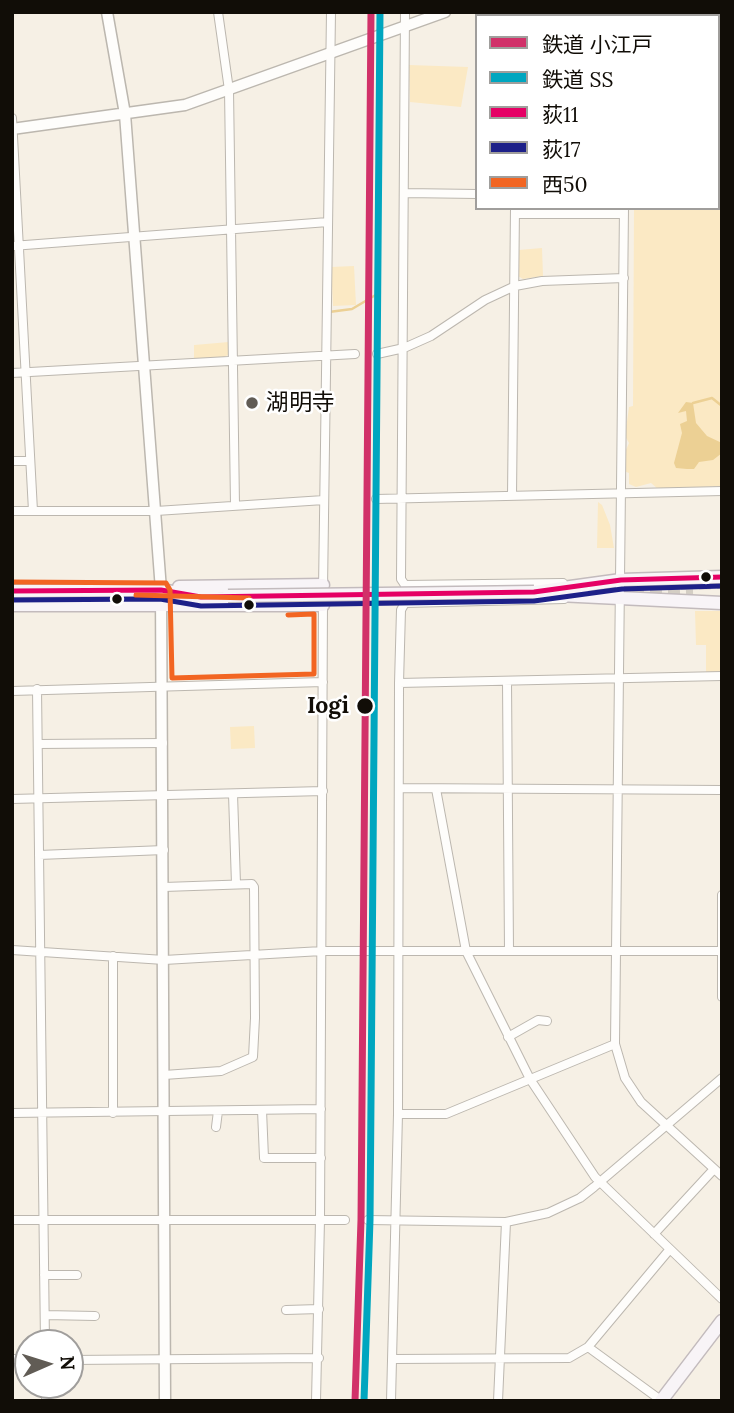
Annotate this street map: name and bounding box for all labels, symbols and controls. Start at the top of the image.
legend [475,14,720,210]
text: 鉄道 小江戸 [542,31,653,58]
text: 鉄道 SS [542,66,613,93]
text: 荻11 [542,101,578,128]
text: 荻17 [542,136,580,163]
text: 西50 [542,171,588,198]
place label: 湖明寺 [266,389,335,417]
marker: 湖明寺 [244,395,260,411]
unlabelled marker [699,570,713,584]
unlabelled marker [110,592,124,606]
unlabelled marker [242,598,256,612]
place label: Iogi [307,692,349,720]
marker: Iogi [355,696,375,716]
north arrow [14,1329,84,1399]
text: N [56,1355,80,1371]

